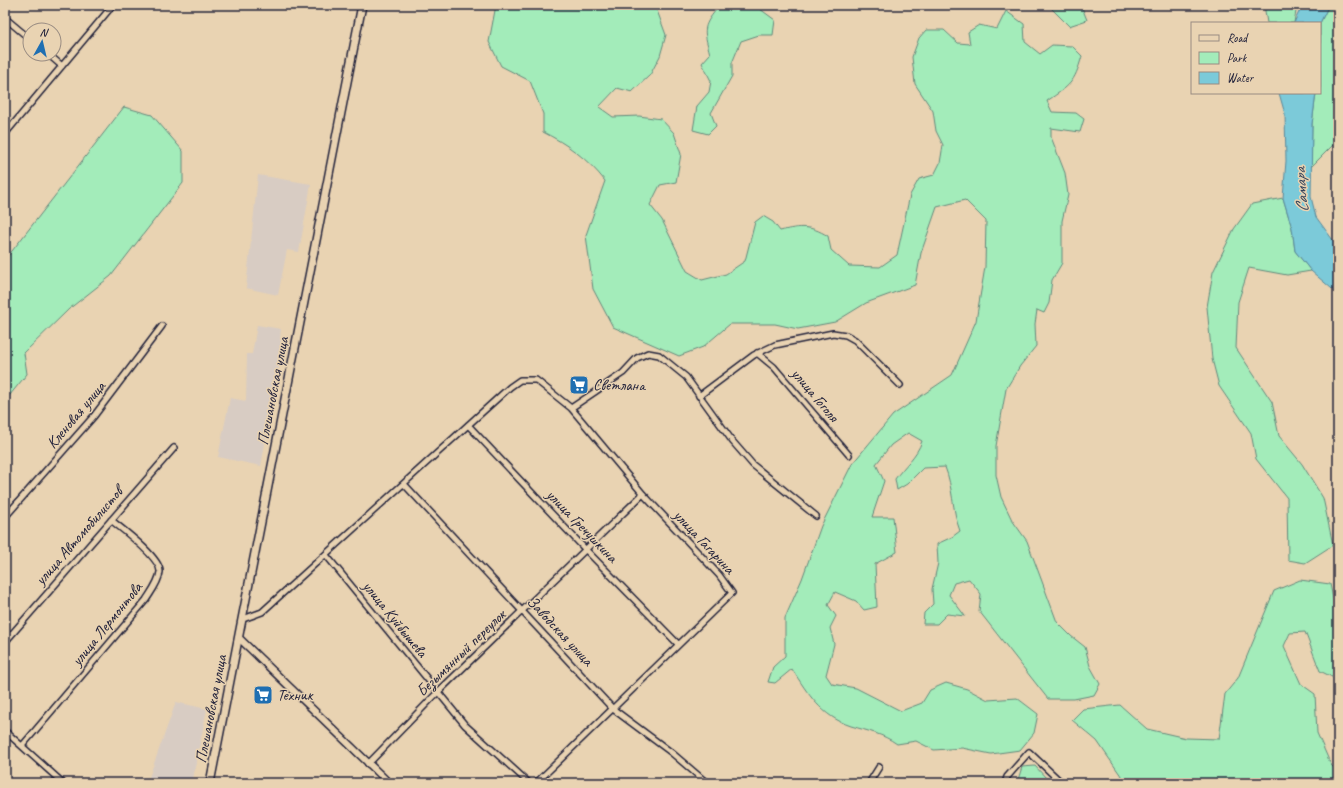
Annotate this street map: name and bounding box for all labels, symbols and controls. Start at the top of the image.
north arrow [22,22,62,62]
legend [1191,22,1321,94]
text: N [39,25,50,40]
text: Road [1227,30,1249,46]
text: Park [1227,50,1248,66]
text: Water [1227,70,1255,86]
water label: Самара [1289,165,1313,213]
street label: Плешановская улица [253,334,294,447]
street label: улица Гоголя [786,363,844,427]
supermarket icon: Светлана [568,374,590,396]
place label: Светлана [593,375,646,395]
street label: Кленовая улица [42,376,111,453]
street label: улица Автомобилистов [30,479,130,590]
street label: улица Гречушкина [541,484,623,568]
street label: улица Гагарина [668,505,740,579]
street label: улица Куйбышева [357,576,433,663]
street label: улица Лермонтова [66,577,148,671]
street label: Заводская улица [522,592,598,671]
street label: Безымянный переулок [412,604,511,701]
street label: Плешановская улица [191,652,232,765]
supermarket icon: Техник [252,684,274,706]
place label: Техник [277,685,314,705]

